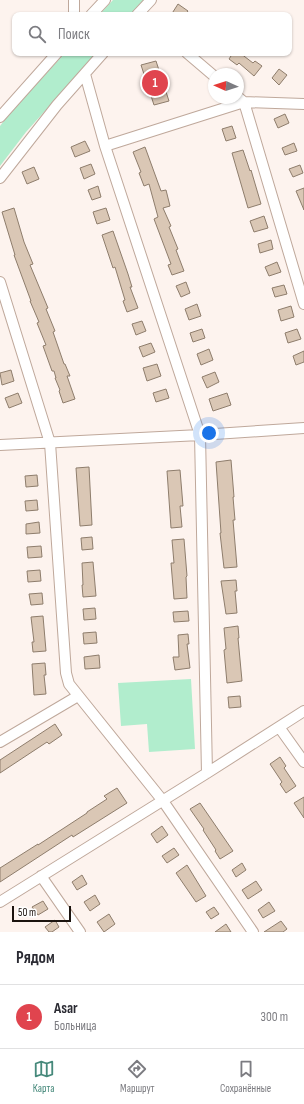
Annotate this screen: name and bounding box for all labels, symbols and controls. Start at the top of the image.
search box [12,12,292,56]
icon: search [26,23,48,45]
text: Поиск [58,25,90,44]
pin: 1 [142,68,168,98]
north arrow [208,68,244,104]
your location [199,423,219,443]
scale bar [12,904,71,923]
text: 50 m [18,906,36,919]
text: Рядом [16,948,55,968]
text: Asar [54,999,78,1018]
text: 1 [26,1009,32,1025]
text: 300 m [261,1009,288,1025]
text: Больница [54,1018,97,1034]
tab: Карта [33,1058,55,1095]
tab: Маршрут [120,1058,155,1095]
tab: Сохранённые [220,1058,271,1095]

